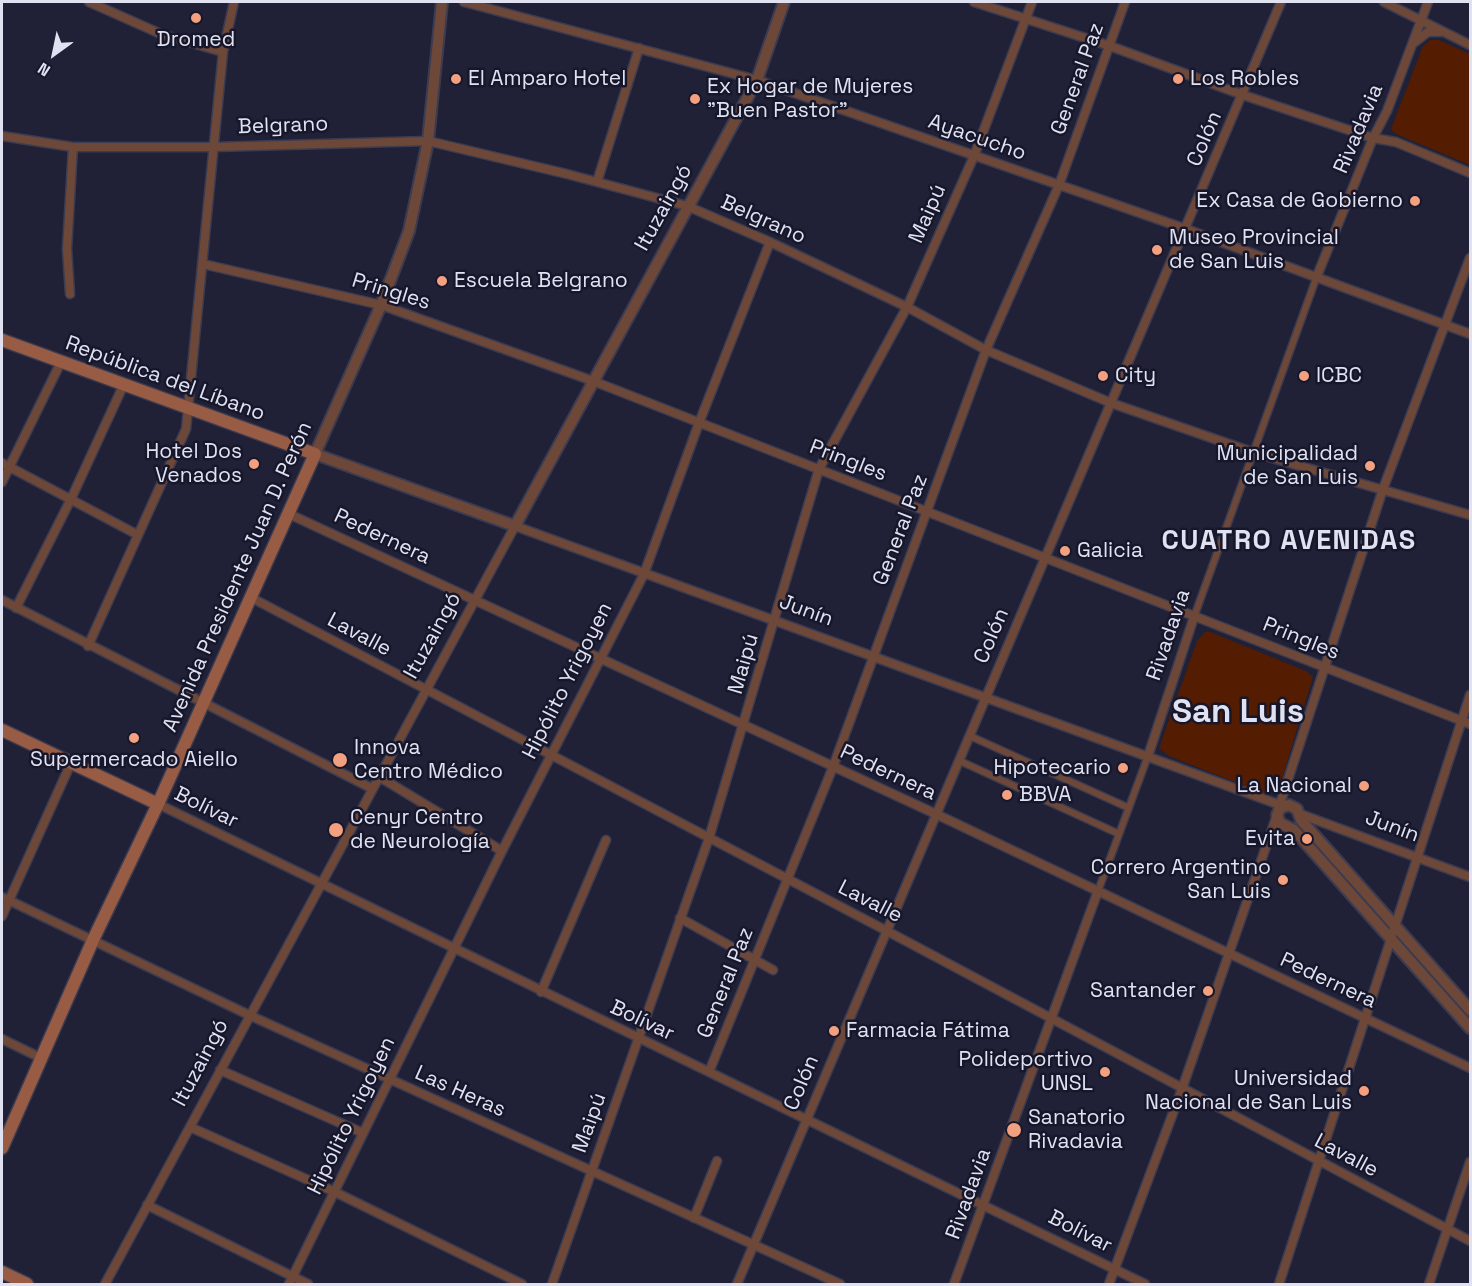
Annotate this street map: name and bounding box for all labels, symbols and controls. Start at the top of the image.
marker: Dromed [189,11,203,25]
street label: General Paz [1046,20,1110,138]
north arrow [24,24,84,84]
place label: Dromed [157,27,235,53]
text: N [34,58,54,81]
place label: El Amparo Hotel [468,66,626,92]
place label: Los Robles [1190,66,1299,92]
marker: El Amparo Hotel [449,72,463,86]
marker: Los Robles [1171,72,1185,86]
place label: Ex Hogar de Mujeres "Buen Pastor" [707,74,913,124]
street label: Rivadavia [1329,80,1389,178]
marker: Ex Hogar de Mujeres "Buen Pastor" [688,92,702,106]
street label: Colón [1182,108,1228,170]
street label: Ayacucho [925,110,1029,166]
street label: Belgrano [237,112,329,140]
street label: Ituzaingó [630,160,698,256]
street label: Maipú [904,181,952,247]
place label: Ex Casa de Gobierno [1196,188,1403,214]
street label: Belgrano [717,190,809,250]
marker: Ex Casa de Gobierno [1408,194,1422,208]
place label: Museo Provincial de San Luis [1169,225,1339,275]
marker: Museo Provincial de San Luis [1150,243,1164,257]
street label: Pringles [349,268,433,316]
place label: Escuela Belgrano [454,268,628,294]
marker: Escuela Belgrano [435,274,449,288]
street label: República del Líbano [62,331,268,427]
place label: City [1115,363,1156,389]
place label: ICBC [1316,363,1362,389]
marker: City [1096,369,1110,383]
marker: ICBC [1297,369,1311,383]
street label: Avenida Presidente Juan D. Perón [158,418,318,736]
street label: Pringles [806,435,890,487]
place label: Hotel Dos Venados [145,439,242,489]
place label: Municipalidad de San Luis [1217,441,1358,491]
marker: Hotel Dos Venados [247,457,261,471]
marker: Municipalidad de San Luis [1363,459,1377,473]
street label: General Paz [868,471,934,589]
street label: Pedernera [330,504,434,570]
district label: CUATRO AVENIDAS [1161,526,1417,558]
place label: Galicia [1077,538,1143,564]
marker: Galicia [1058,544,1072,558]
street label: Rivadavia [1142,586,1196,684]
street label: Ituzaingó [399,588,467,684]
street label: Junín [776,590,836,632]
street label: Hipólito Yrigoyen [518,598,618,764]
street label: Colón [969,605,1015,667]
street label: Lavalle [323,608,395,662]
street label: Pringles [1259,612,1343,666]
street label: Maipú [723,631,765,697]
district label: San Luis [1172,693,1304,733]
marker: Supermercado Aiello [127,731,141,745]
place label: Innova Centro Médico [354,735,503,785]
street label: Pedernera [836,740,940,806]
place label: Supermercado Aiello [30,747,238,773]
marker: Innova Centro Médico [331,751,349,769]
place label: Hipotecario [994,755,1111,781]
marker: Hipotecario [1116,761,1130,775]
place label: La Nacional [1237,773,1352,799]
marker: La Nacional [1357,779,1371,793]
street label: Bolívar [170,782,242,834]
place label: BBVA [1019,782,1072,808]
marker: BBVA [1000,788,1014,802]
place label: Cenyr Centro de Neurología [350,805,490,855]
street label: Junín [1362,806,1422,848]
marker: Cenyr Centro de Neurología [327,821,345,839]
place label: Evita [1245,826,1295,852]
marker: Evita [1300,832,1314,846]
place label: Correro Argentino San Luis [1091,855,1271,905]
marker: Correro Argentino San Luis [1276,873,1290,887]
street label: Lavalle [834,875,906,929]
street label: General Paz [692,924,760,1042]
street label: Pedernera [1276,948,1380,1014]
place label: Santander [1090,978,1196,1004]
marker: Santander [1201,984,1215,998]
street label: Bolívar [606,995,678,1047]
street label: Ituzaingó [168,1015,234,1111]
place label: Farmacia Fátima [846,1018,1010,1044]
marker: Farmacia Fátima [827,1024,841,1038]
street label: Hipólito Yrigoyen [303,1033,401,1199]
place label: Polideportivo UNSL [958,1047,1093,1097]
street label: Colón [779,1052,825,1114]
street label: Las Heras [411,1061,509,1123]
marker: Polideportivo UNSL [1098,1065,1112,1079]
place label: Universidad Nacional de San Luis [1145,1066,1352,1116]
marker: Universidad Nacional de San Luis [1357,1084,1371,1098]
street label: Maipú [568,1090,612,1156]
place label: Sanatorio Rivadavia [1028,1105,1126,1155]
marker: Sanatorio Rivadavia [1005,1121,1023,1139]
street label: Lavalle [1310,1129,1382,1183]
street label: Rivadavia [941,1145,997,1243]
street label: Bolívar [1044,1205,1116,1259]

